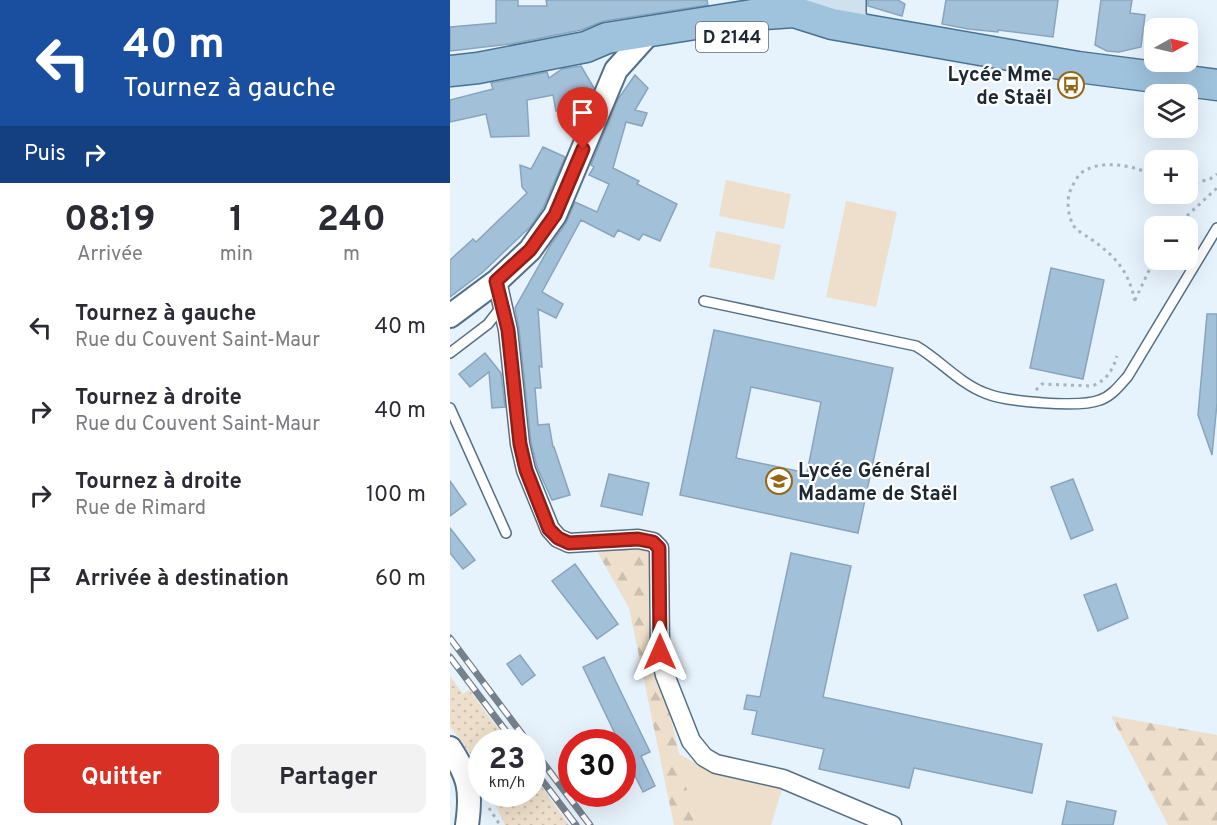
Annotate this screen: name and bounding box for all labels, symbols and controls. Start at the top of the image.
north arrow [1144,18,1198,72]
map controls [1144,18,1198,270]
text: 40 m [123,20,225,73]
road number: D 2144 [696,22,768,52]
icon: left [24,24,102,102]
place label: Lycée Mme de Staël [947,63,1052,112]
bus stop icon: Lycée Mme de Staël [1056,70,1086,100]
text: Tournez à gauche [123,72,336,106]
button: layers [1144,84,1198,138]
pin [557,87,608,149]
icon: arrive [566,96,599,129]
icon: right [78,138,111,171]
text: Puis [24,141,66,168]
button: + [1144,150,1198,204]
text: 08:19 [64,198,156,244]
text: 1 [229,198,244,244]
text: 240 [317,198,386,244]
button: − [1144,216,1198,270]
text: Arrivée [77,242,143,268]
text: min [220,242,253,268]
text: m [343,242,360,268]
text: Tournez à gauche [75,301,256,328]
icon: left [24,311,57,344]
text: 40 m [374,314,426,341]
text: Rue du Couvent Saint-Maur [75,328,320,354]
text: Tournez à droite [75,385,242,412]
icon: right [24,395,57,428]
text: 40 m [374,398,426,425]
text: Rue du Couvent Saint-Maur [75,412,320,438]
place label: Lycée Général Madame de Staël [798,459,958,508]
school or university icon: Lycée Général Madame de Staël [764,466,794,496]
text: Tournez à droite [75,469,242,496]
icon: right [24,479,57,512]
text: 100 m [366,482,426,509]
text: Rue de Rimard [75,496,206,522]
icon: arrive [24,563,57,596]
text: Arrivée à destination [75,566,289,593]
text: 60 m [375,566,426,593]
position arrow [628,620,692,684]
speed limit sign: 30 [558,729,636,807]
text: 23 [489,742,525,779]
button: Quitter [24,744,219,813]
button: Partager [231,744,426,813]
text: km/h [489,774,525,793]

